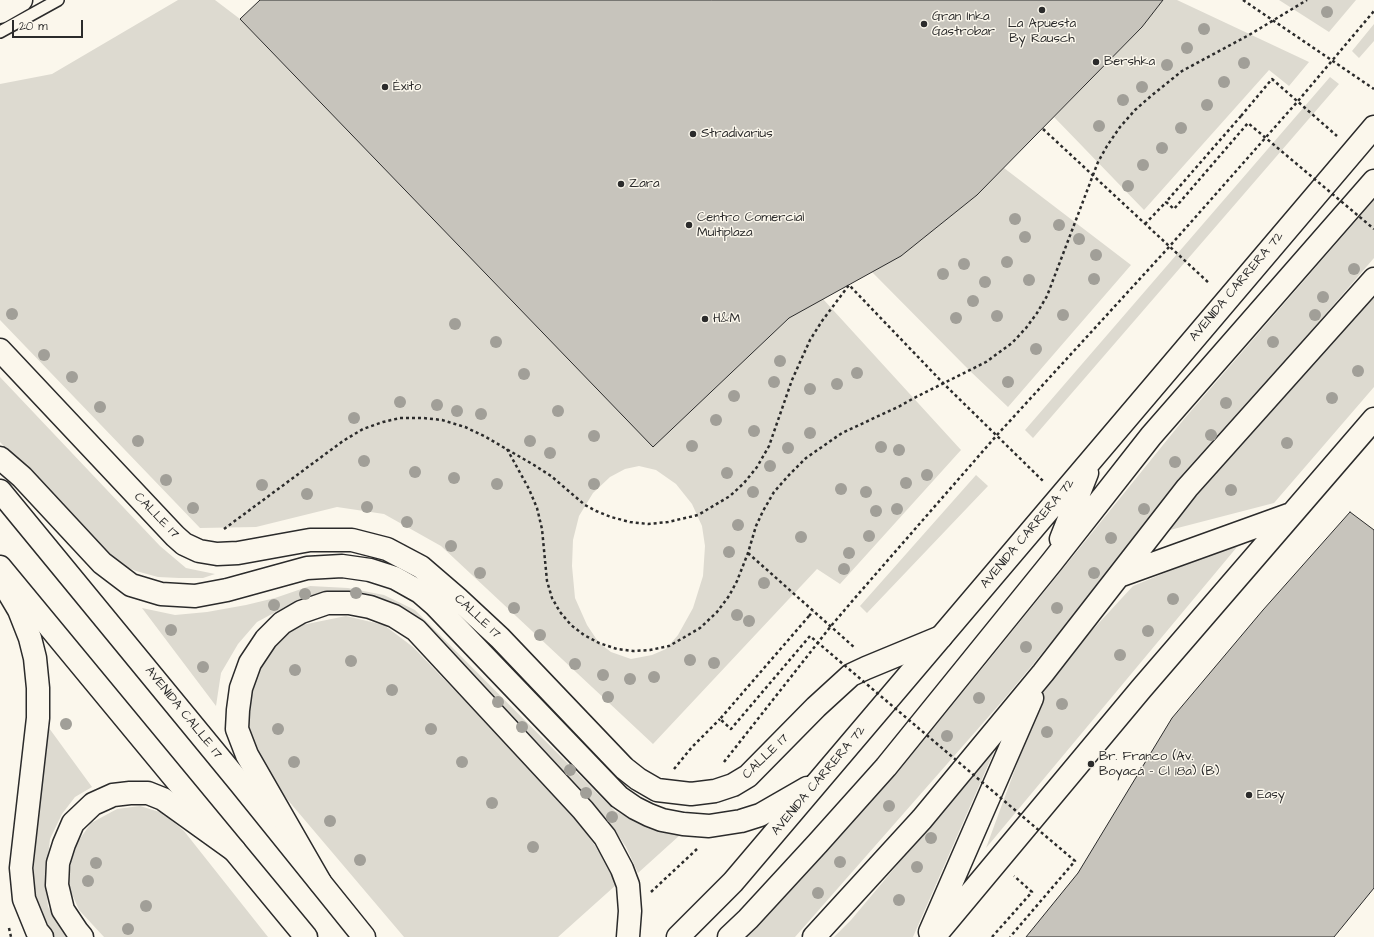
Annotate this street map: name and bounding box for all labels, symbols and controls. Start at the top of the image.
marker: La Apuesta By Rausch [1037,5,1047,15]
place label: Gran Inka Gastrobar [932,9,995,40]
scale bar [14,12,85,38]
place label: La Apuesta By Rausch [1008,16,1076,47]
text: 20 m [19,18,48,35]
marker: Gran Inka Gastrobar [919,19,929,29]
place label: Bershka [1104,54,1155,70]
marker: Bershka [1091,57,1101,67]
place label: Éxito [393,79,421,95]
marker: Éxito [380,82,390,92]
place label: Stradivarius [701,126,773,142]
marker: Stradivarius [688,129,698,139]
place label: Zara [629,176,660,192]
marker: Zara [616,179,626,189]
place label: Centro Comercial Multiplaza [697,210,804,241]
marker: Centro Comercial Multiplaza [684,220,694,230]
street label: AVENIDA CARRERA 72 [1187,229,1287,345]
place label: H&M [713,311,740,327]
marker: H&M [700,314,710,324]
street label: AVENIDA CARRERA 72 [978,476,1078,592]
street label: CALLE 17 [130,490,182,542]
street label: CALLE 17 [450,591,504,643]
street label: AVENIDA CALLE 17 [141,664,225,762]
street label: AVENIDA CARRERA 72 [769,723,869,839]
street label: CALLE 17 [740,731,792,783]
place label: Br. Franco (Av. Boyacá - Cl 18a) (B) [1099,749,1219,780]
marker: Br. Franco (Av. Boyacá - Cl 18a) (B) [1086,759,1096,769]
place label: Easy [1257,787,1285,803]
marker: Easy [1244,790,1254,800]

